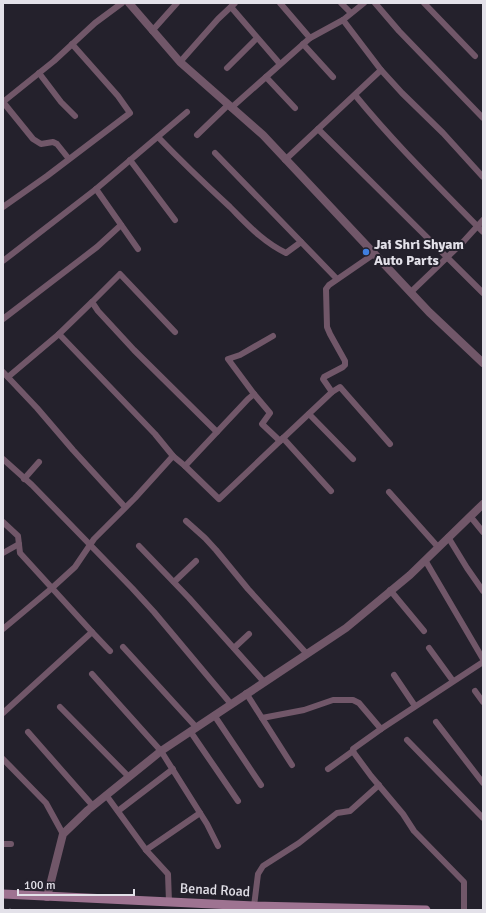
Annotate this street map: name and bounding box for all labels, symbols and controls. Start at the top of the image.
place label: Jai Shri Shyam Auto Parts [374,236,464,269]
marker: Jai Shri Shyam Auto Parts [361,247,371,257]
scale bar [18,871,134,897]
text: 100 m [24,878,56,893]
street label: Benad Road [179,880,251,900]

